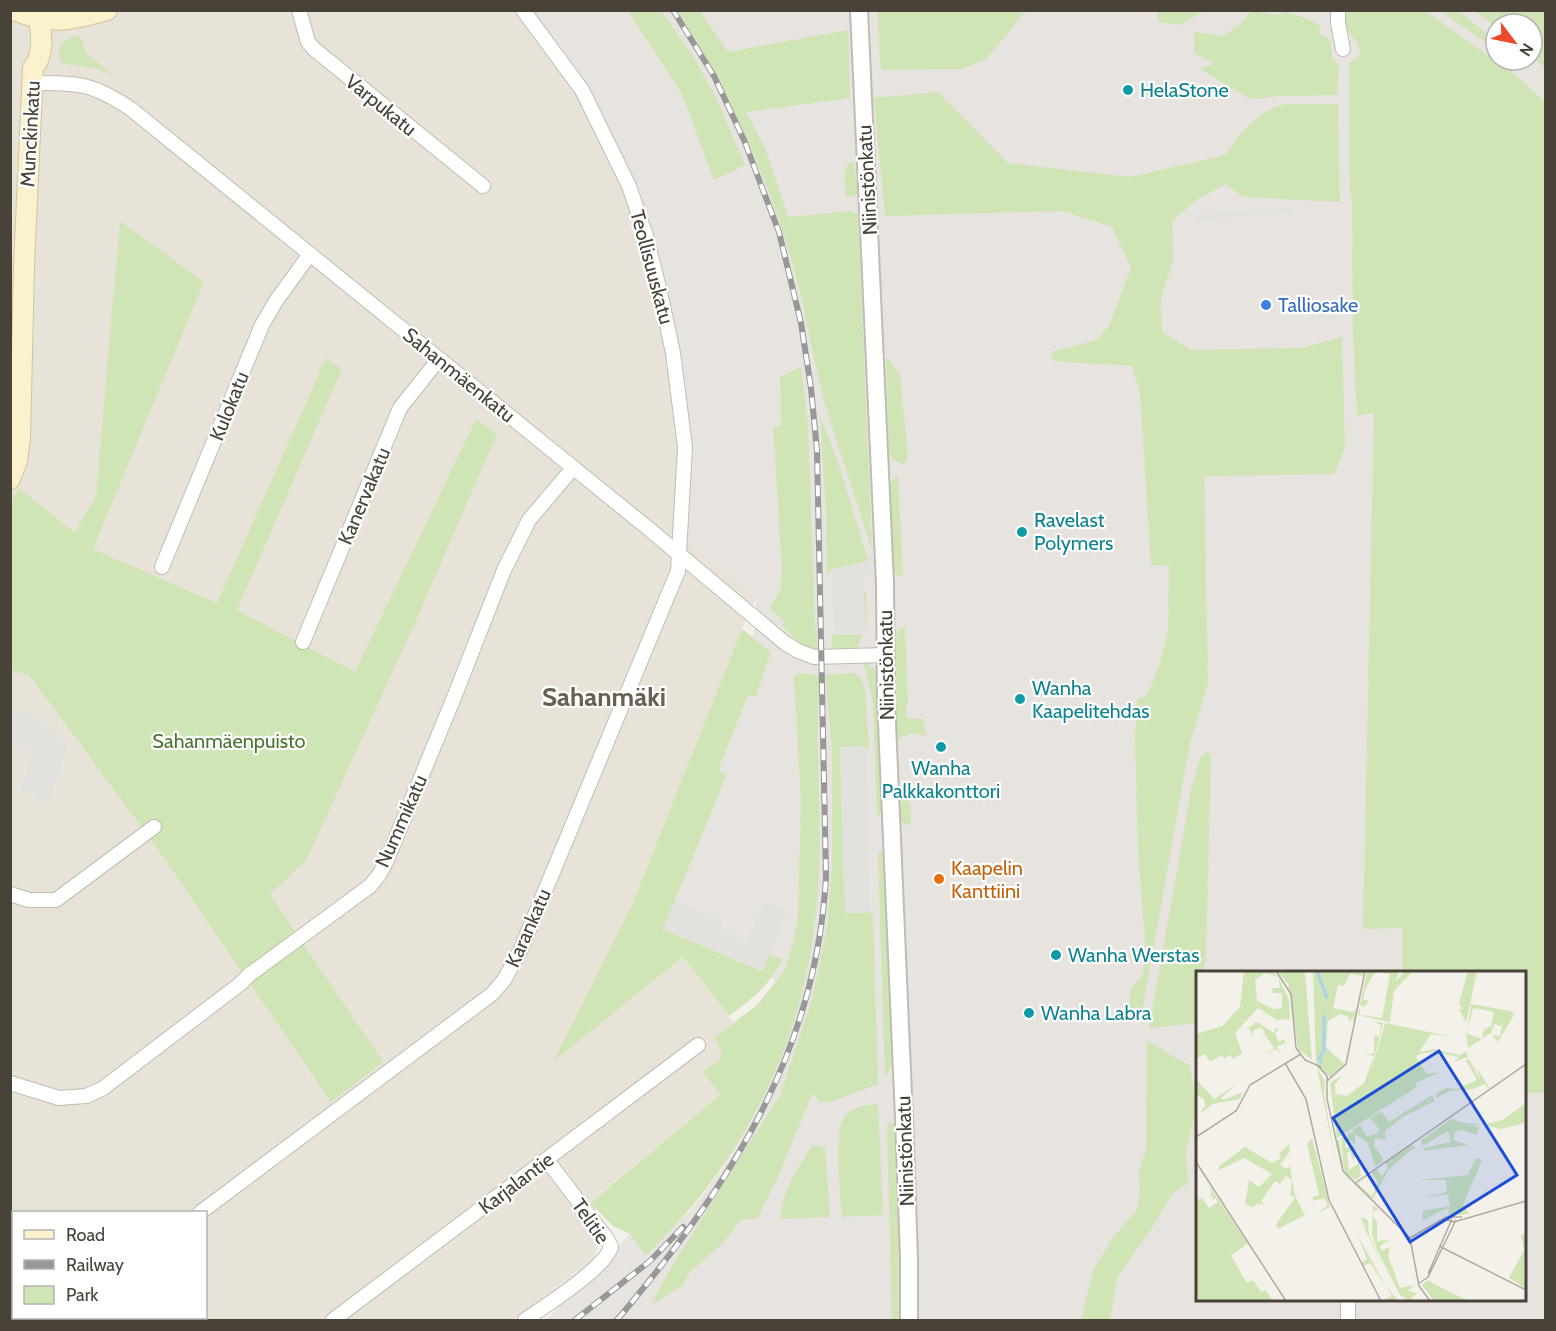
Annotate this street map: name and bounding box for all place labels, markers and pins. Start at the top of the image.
place label: HelaStone [1140,78,1229,102]
marker: HelaStone [1121,83,1135,97]
place label: Talliosake [1278,293,1358,317]
marker: Talliosake [1259,298,1273,312]
place label: Ravelast Polymers [1034,508,1113,555]
marker: Ravelast Polymers [1015,525,1029,539]
place label: Wanha Kaapelitehdas [1032,676,1150,723]
marker: Wanha Kaapelitehdas [1013,692,1027,706]
marker: Wanha Palkkakonttori [934,740,948,754]
place label: Wanha Palkkakonttori [882,756,1000,803]
place label: Kaapelin Kanttiini [951,856,1023,903]
marker: Kaapelin Kanttiini [932,872,946,886]
place label: Wanha Werstas [1068,943,1199,967]
marker: Wanha Werstas [1049,948,1063,962]
place label: Wanha Labra [1041,1001,1152,1025]
marker: Wanha Labra [1022,1006,1036,1020]

